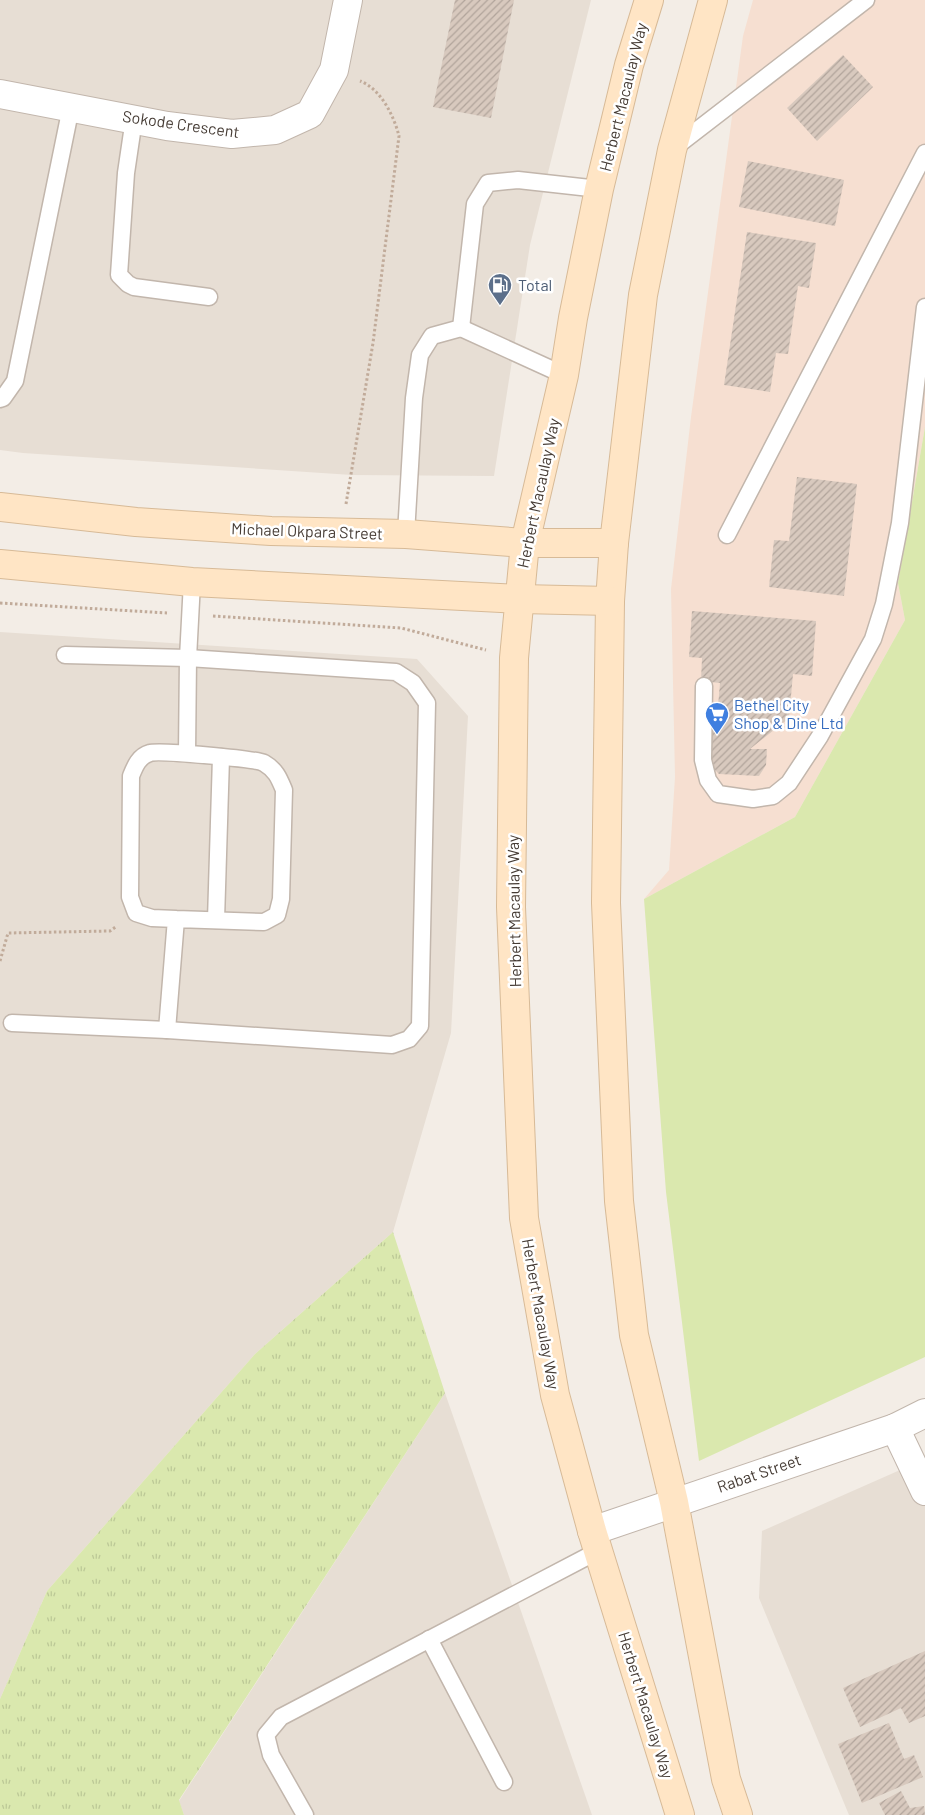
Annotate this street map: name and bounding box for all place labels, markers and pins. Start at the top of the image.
fuel station icon: Total [487,272,513,306]
place label: Total [518,275,552,294]
place label: Bethel City Shop & Dine Ltd [734,695,844,732]
supermarket icon: Bethel City Shop & Dine Ltd [704,701,730,735]

